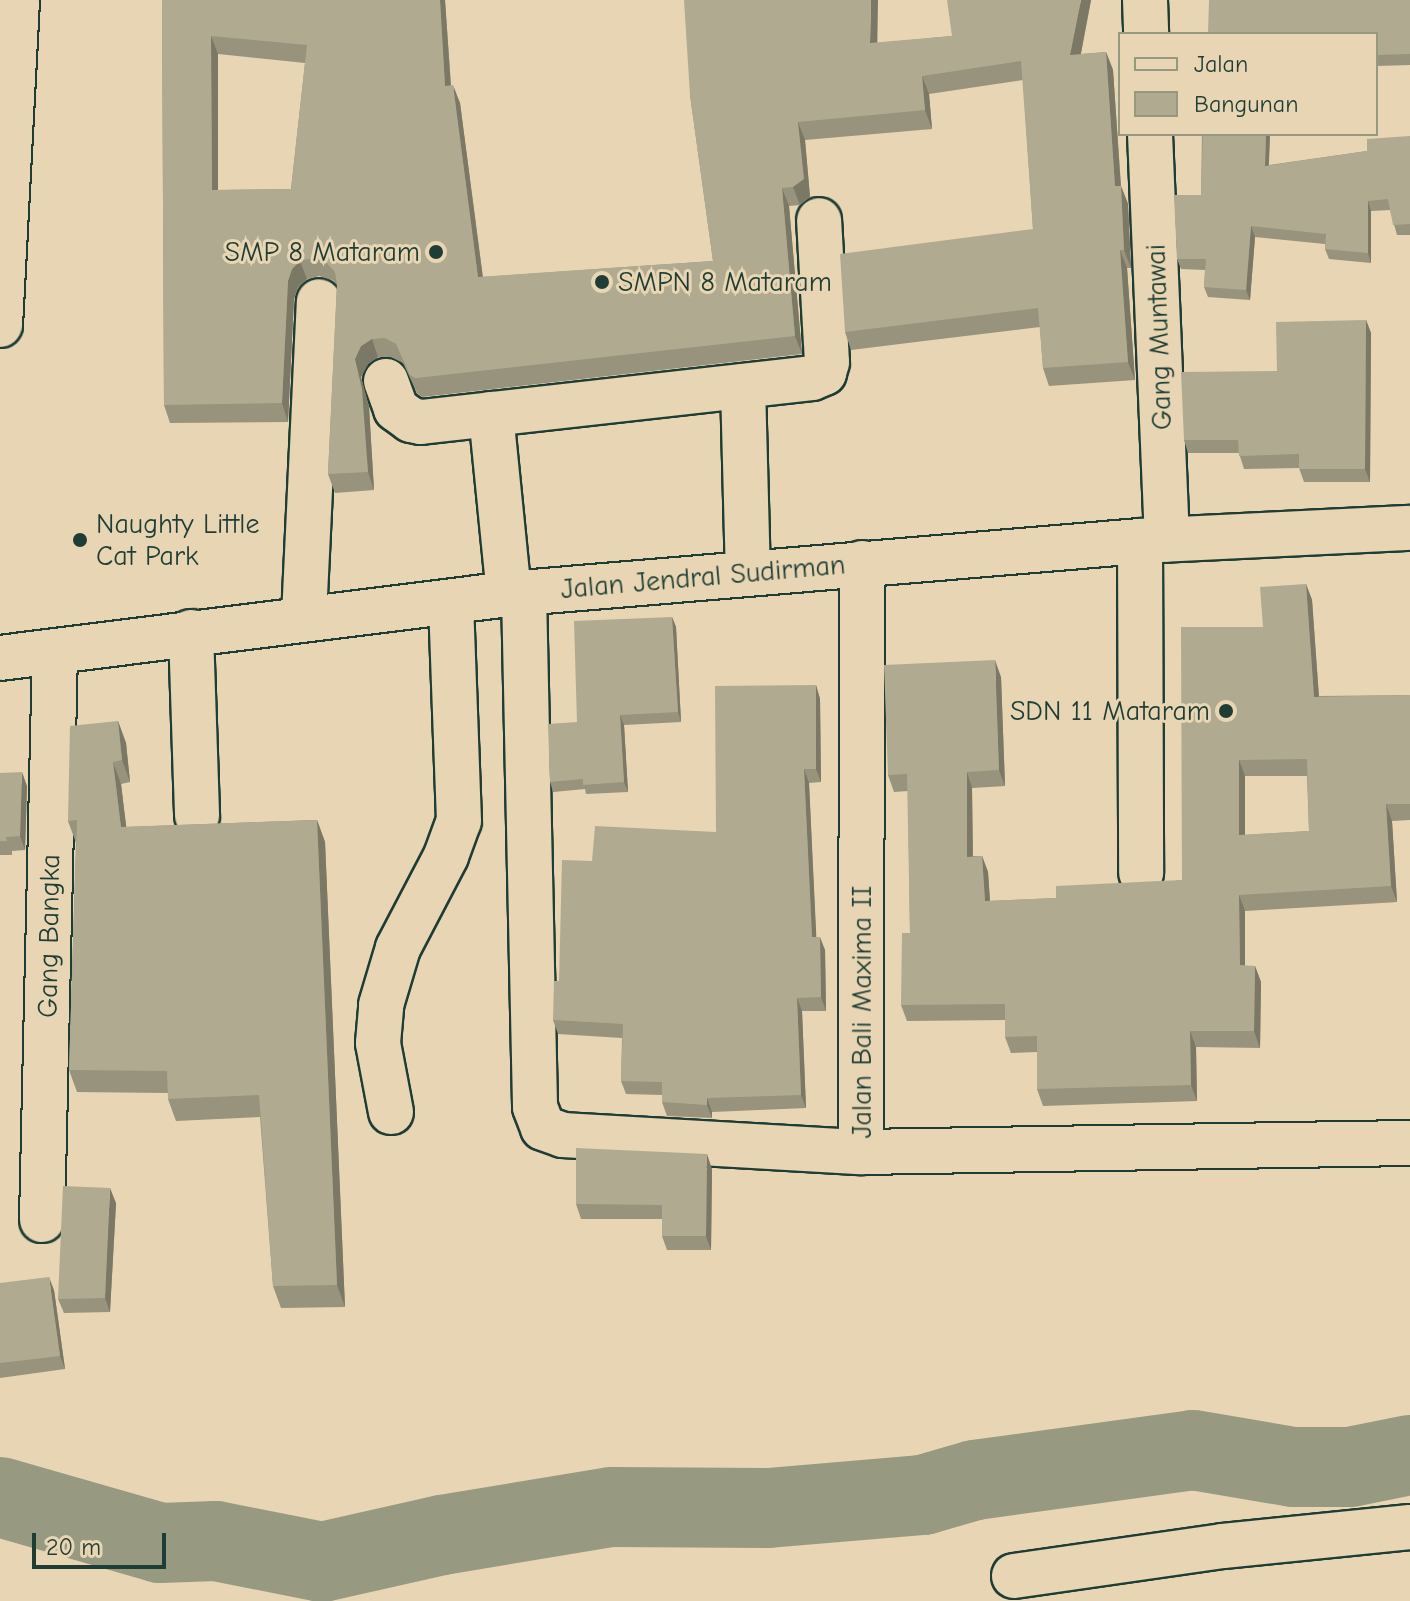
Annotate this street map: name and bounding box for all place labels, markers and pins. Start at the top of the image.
place label: SMP 8 Mataram [225,235,420,269]
marker: SMP 8 Mataram [427,243,445,261]
place label: SMPN 8 Mataram [618,265,832,299]
marker: SMPN 8 Mataram [593,273,611,291]
place label: Naughty Little Cat Park [96,507,259,573]
marker: Naughty Little Cat Park [71,531,89,549]
place label: SDN 11 Mataram [1010,694,1210,728]
marker: SDN 11 Mataram [1217,702,1235,720]

